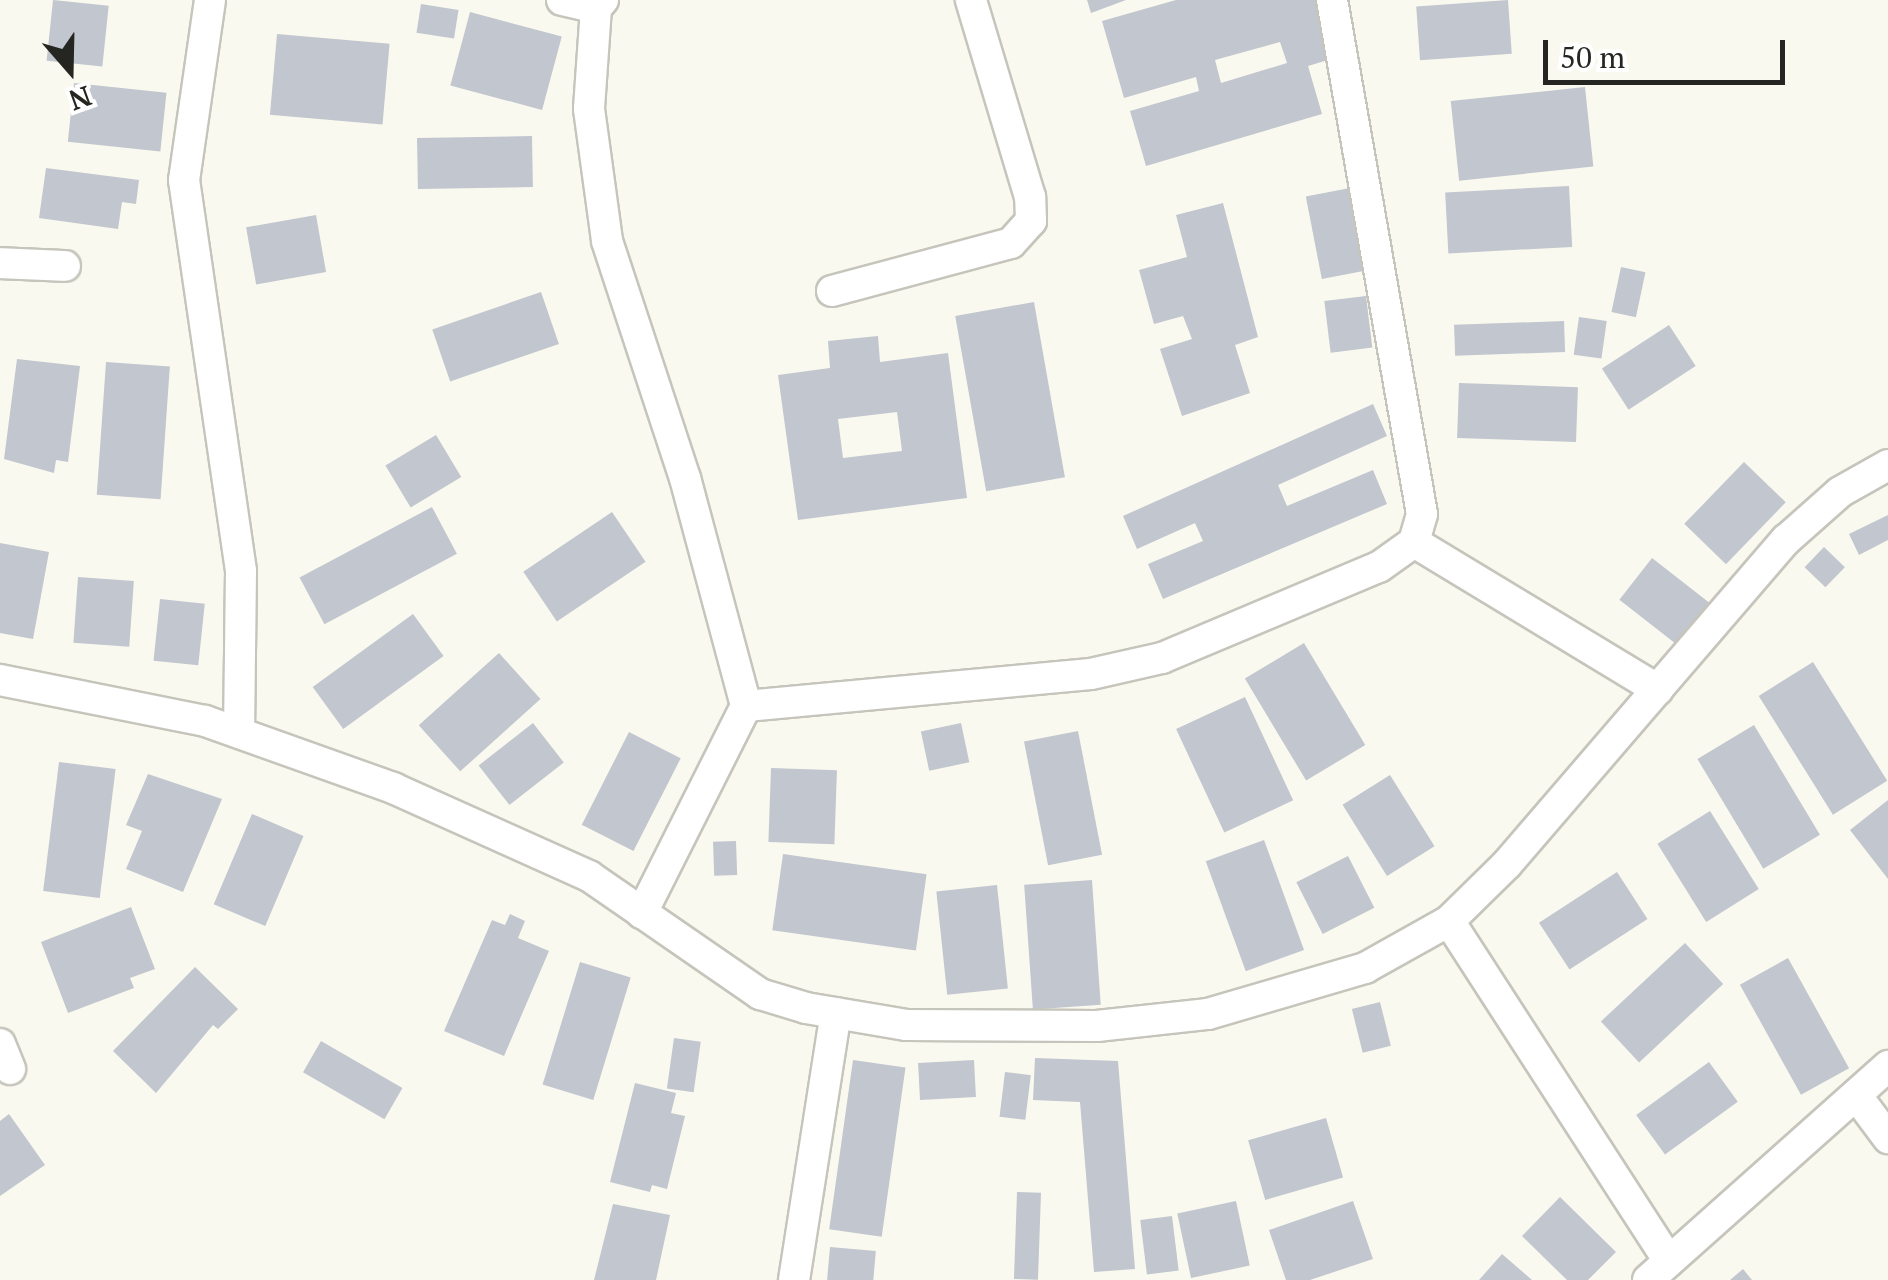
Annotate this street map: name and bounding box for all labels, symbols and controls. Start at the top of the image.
north arrow [20,20,120,120]
scale bar [1548,20,1790,82]
text: 50 m [1560,37,1625,77]
text: N [64,78,97,120]

